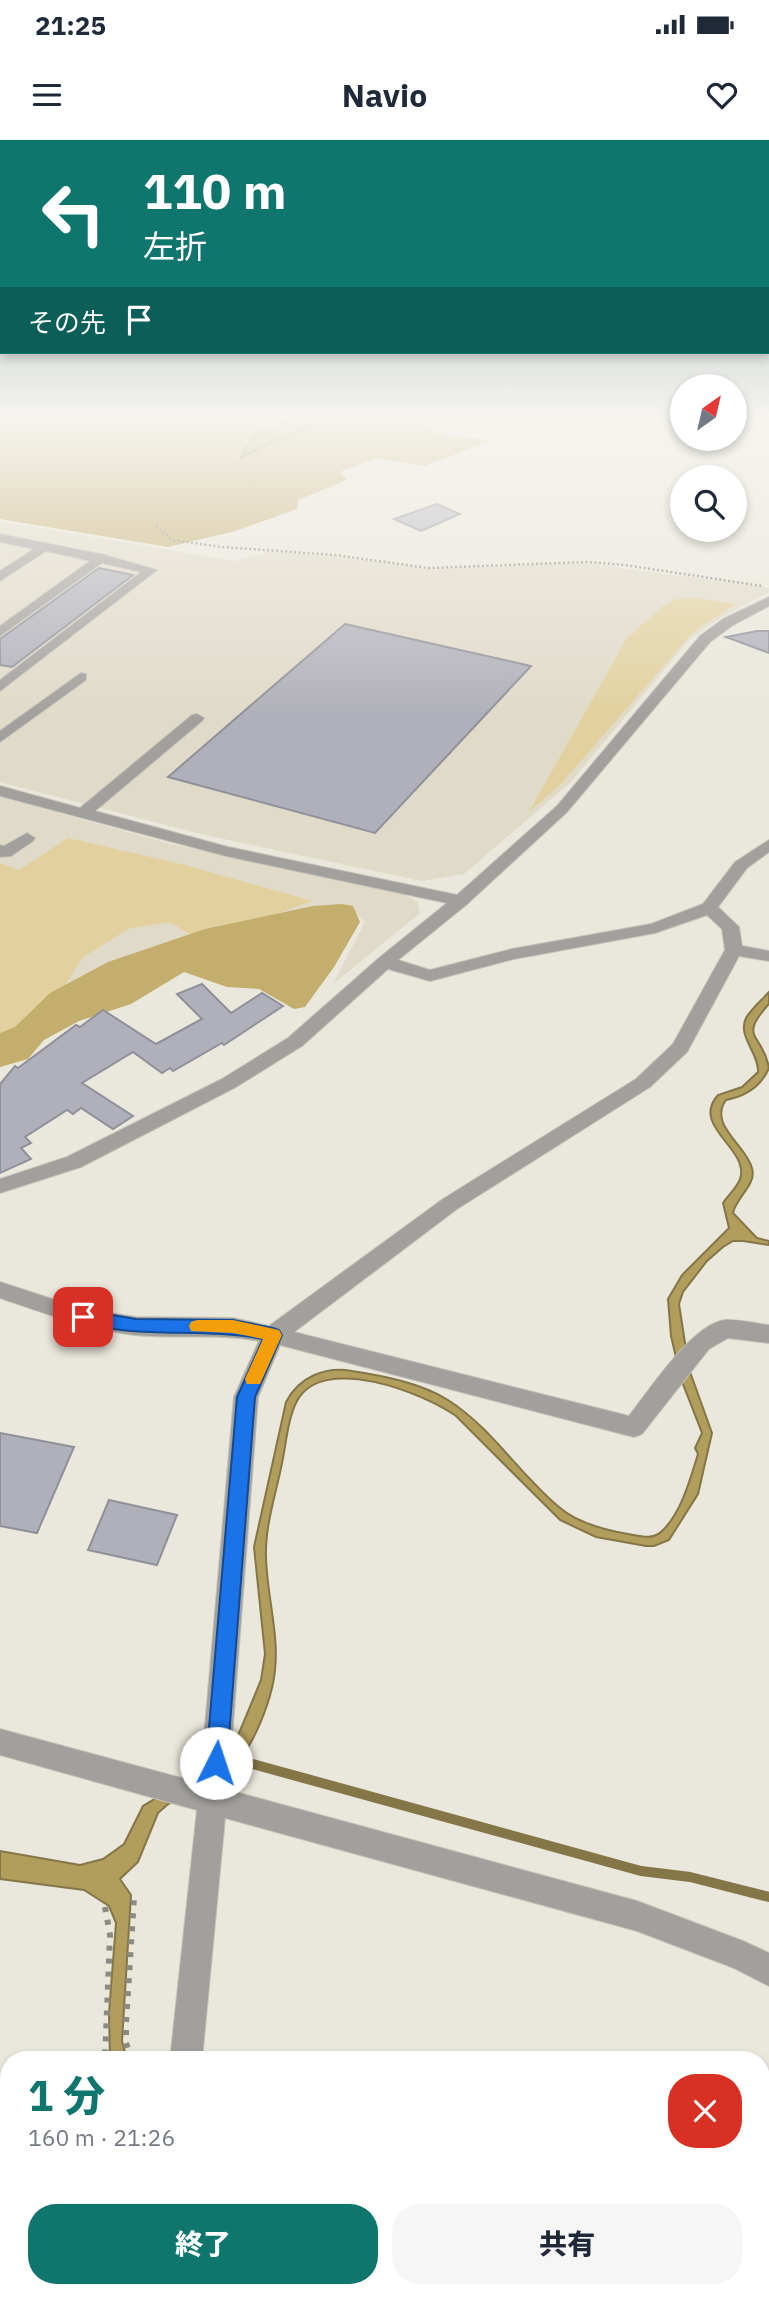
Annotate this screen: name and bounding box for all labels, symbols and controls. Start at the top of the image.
text: 21:25 [35,8,106,42]
text: Navio [342,74,427,116]
icon: menu [28,76,66,114]
icon: heart [703,76,741,114]
text: 110 m [143,159,287,222]
icon: left [28,168,119,259]
text: 左折 [143,225,207,267]
icon: arrive [120,301,158,339]
text: その先 [28,305,106,339]
north arrow [670,374,747,452]
map controls [670,374,747,542]
button: search [670,465,747,542]
pin [53,1287,113,1347]
icon: arrive [64,1298,102,1336]
position arrow [179,1726,253,1800]
text: 1 分 [28,2068,105,2123]
button: close [668,2074,742,2148]
text: 160 m · 21:26 [28,2122,175,2152]
button: 終了 [28,2204,378,2284]
button: 共有 [392,2204,742,2284]

